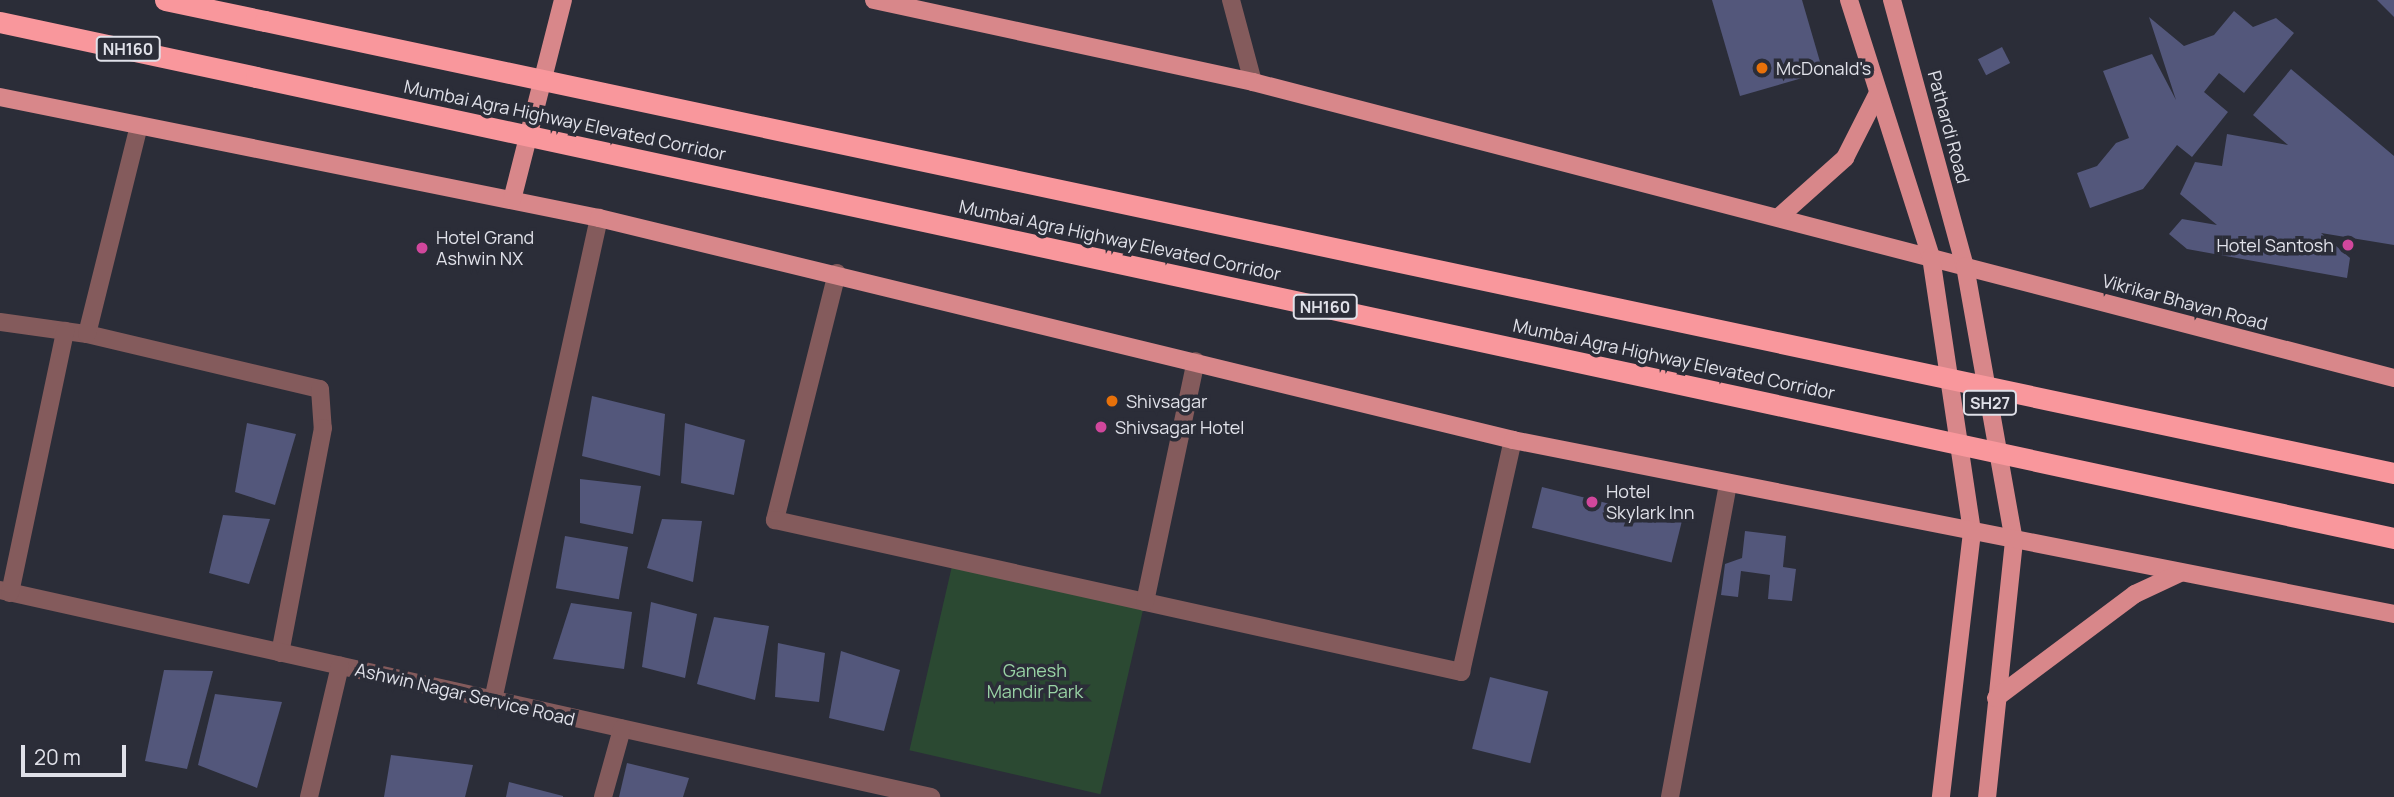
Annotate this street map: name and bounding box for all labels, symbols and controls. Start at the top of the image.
road number: NH160 [95,36,161,61]
place label: McDonald's [1776,57,1871,79]
marker: McDonald's [1754,60,1770,76]
street label: Pathardi Road [1924,68,1974,186]
street label: Mumbai Agra Highway Elevated Corridor [402,75,728,165]
street label: Mumbai Agra Highway Elevated Corridor [957,195,1283,285]
place label: Hotel Grand Ashwin NX [436,227,534,270]
place label: Hotel Santosh [2217,234,2334,256]
marker: Hotel Santosh [2340,237,2356,253]
marker: Hotel Grand Ashwin NX [414,240,430,256]
street label: Vikrikar Bhavan Road [2100,270,2270,334]
road number: NH160 [1292,294,1358,320]
street label: Mumbai Agra Highway Elevated Corridor [1511,314,1837,404]
place label: Shivsagar [1126,390,1207,412]
road number: SH27 [1962,390,2018,416]
marker: Shivsagar [1104,393,1120,409]
place label: Shivsagar Hotel [1115,416,1245,438]
marker: Shivsagar Hotel [1093,419,1109,435]
place label: Hotel Skylark Inn [1606,481,1694,524]
marker: Hotel Skylark Inn [1584,494,1600,510]
street label: Ashwin Nagar Service Road [353,658,577,730]
park label: Ganesh Mandir Park [987,660,1083,702]
scale bar [24,730,130,774]
text: 20 m [34,743,81,771]

